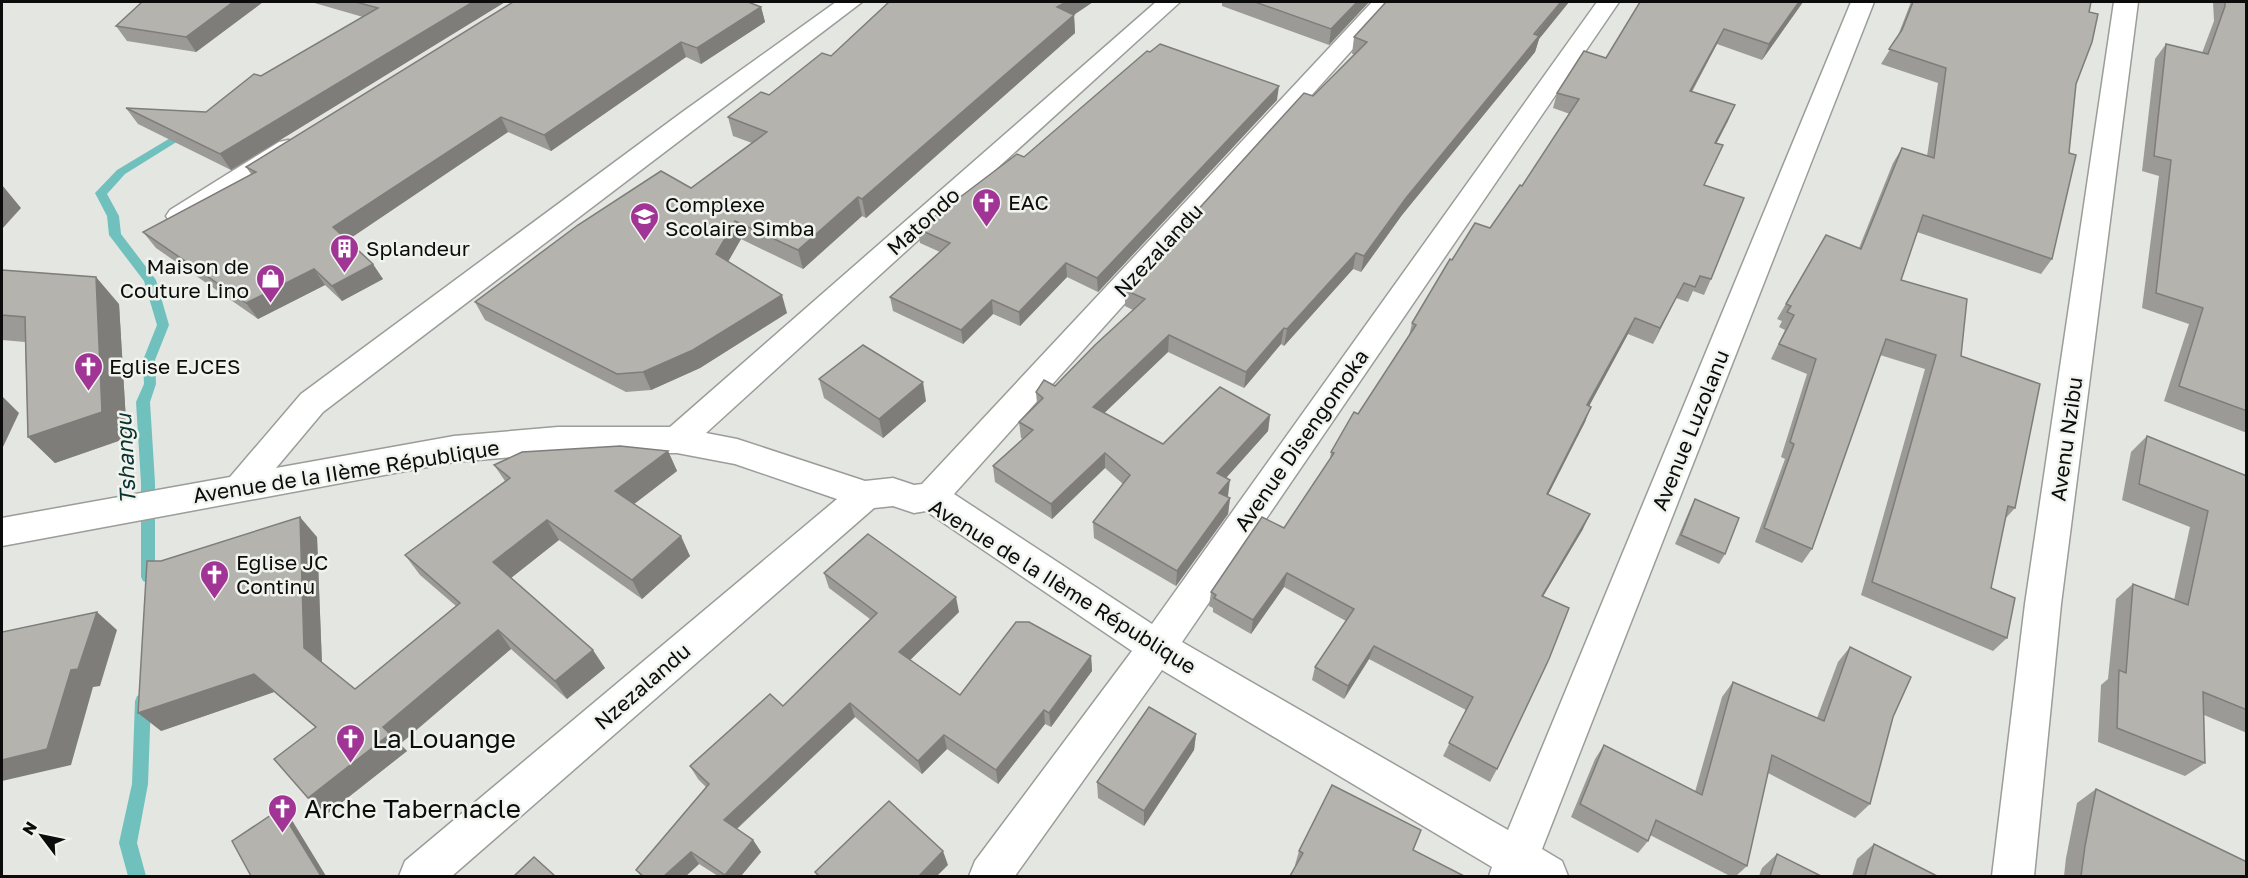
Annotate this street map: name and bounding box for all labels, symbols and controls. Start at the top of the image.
street label: Matondo [881,182,965,260]
church icon: EAC [971,186,1003,228]
place label: EAC [1008,189,1049,215]
place label: Complexe Scolaire Simba [665,191,815,241]
street label: Nzezalandu [1108,198,1208,302]
school or university icon: Complexe Scolaire Simba [628,200,660,242]
building icon: Splandeur [329,232,361,274]
place label: Splandeur [366,235,470,261]
place label: Maison de Couture Lino [120,253,249,303]
shop icon: Maison de Couture Lino [254,262,286,304]
street label: Avenue Disengomoka [1228,344,1374,536]
street label: Avenue Luzolanu [1646,346,1734,514]
church icon: Eglise EJCES [72,350,104,392]
place label: Eglise EJCES [109,353,240,379]
street label: Avenu Nzibu [2044,375,2088,503]
water label: Tshangu [109,412,141,505]
street label: Avenue de la IIème République [191,434,501,508]
street label: Avenue de la IIème République [925,493,1201,679]
place label: Eglise JC Continu [236,549,328,599]
church icon: Eglise JC Continu [199,558,231,600]
street label: Nzezalandu [589,637,695,735]
church icon: La Louange [335,722,367,764]
place label: La Louange [372,723,516,754]
church icon: Arche Tabernacle [267,792,299,834]
place label: Arche Tabernacle [304,793,521,824]
north arrow [12,806,72,866]
text: N [18,818,41,839]

